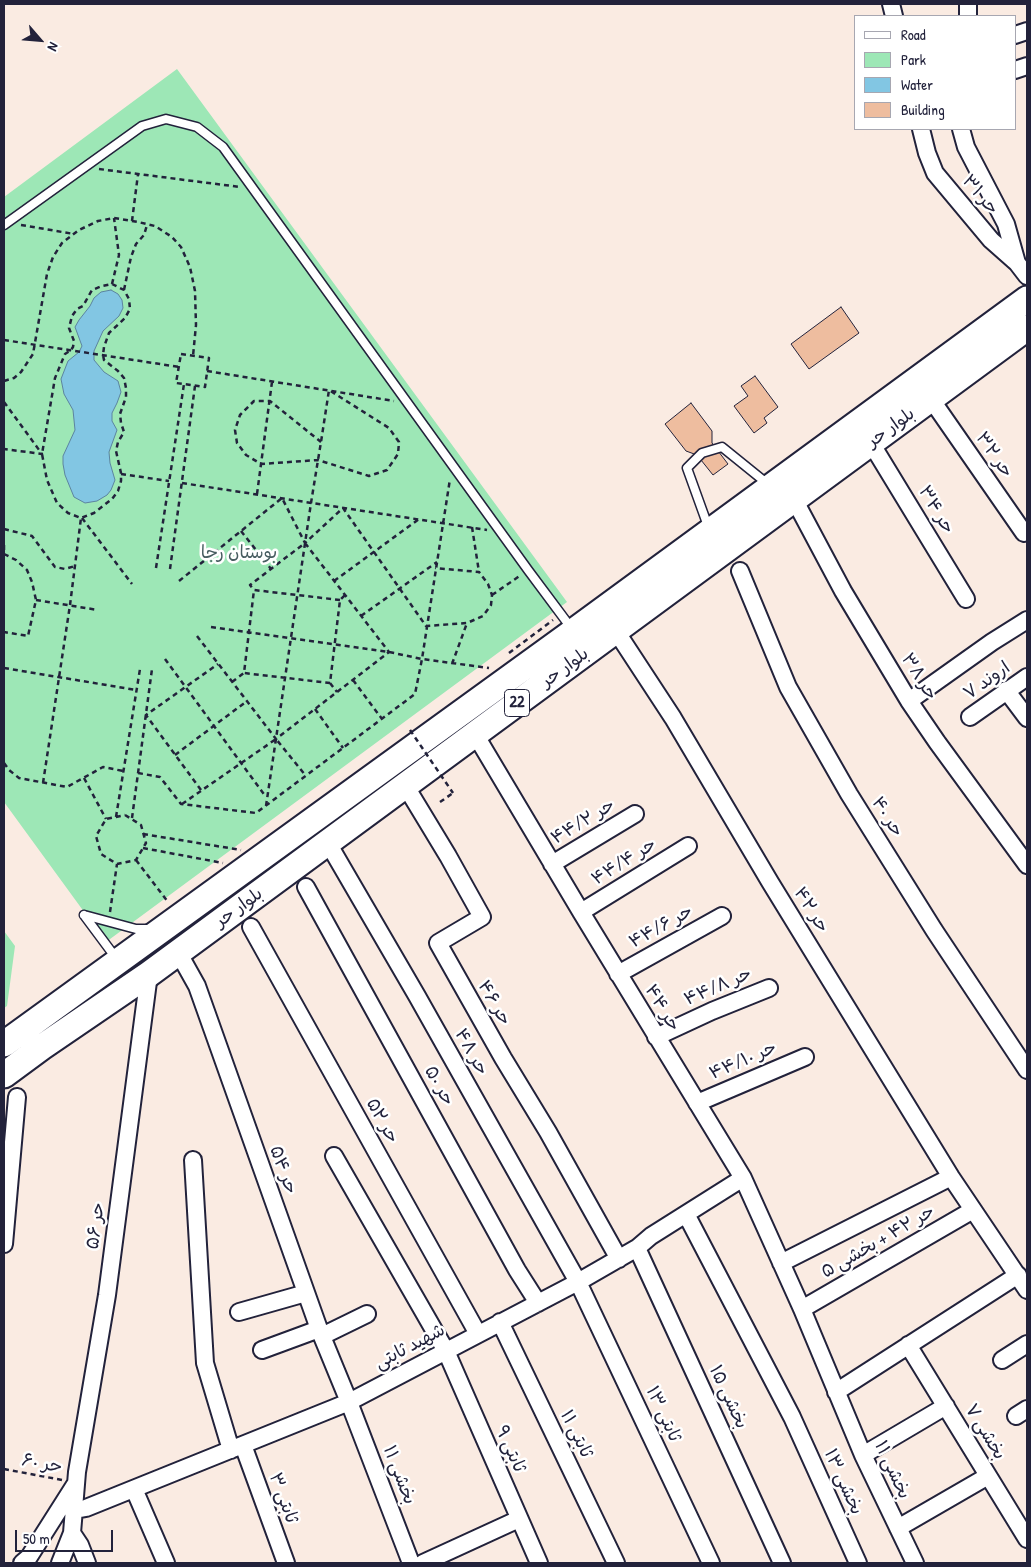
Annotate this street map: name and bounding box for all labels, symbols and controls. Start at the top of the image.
north arrow [15,15,65,65]
legend [854,15,1016,130]
text: Road [901,24,926,45]
text: N [44,39,64,55]
text: Park [901,49,926,70]
text: Water [901,74,933,95]
text: Building [901,99,945,120]
street label: حر ۳۱ [957,171,1003,219]
street label: بلوار حر [863,403,919,453]
street label: حر ۳۲ [971,428,1017,482]
street label: حر ۳۴ [913,482,959,538]
park label: بوستان رجا [201,542,277,564]
street label: بلوار حر [537,643,593,693]
street label: حر ۳۸ [896,650,942,704]
street label: اروند ۷ [959,657,1015,705]
road number: 22 [504,690,530,716]
street label: حر ۴۰ [866,793,908,841]
street label: حر ۴۴/۲ [547,795,619,849]
street label: حر ۴۴/۴ [588,834,660,890]
street label: بلوار حر [211,883,267,933]
street label: حر ۴۲ [789,883,833,937]
street label: حر ۴۴/۶ [625,901,697,953]
street label: حر ۴۴/۸ [681,963,755,1011]
street label: حر ۴۶ [473,977,515,1029]
street label: حر ۴۴ [640,981,684,1035]
street label: حر ۴۸ [449,1025,493,1079]
street label: حر ۴۴/۱۰ [706,1037,780,1085]
street label: حر ۵۰ [419,1062,459,1110]
street label: حر ۵۲ [361,1095,403,1147]
street label: حر ۵۴ [264,1143,302,1197]
street label: حر ۵۶ [82,1201,110,1251]
street label: حر ۴۲ + بخشی ۵ [817,1201,939,1283]
street label: شهید ثابتی [371,1320,449,1374]
street label: بخشی ۱۵ [704,1362,752,1432]
street label: ثابتی ۱۳ [641,1383,685,1445]
street label: بخشی ۷ [960,1400,1010,1464]
street label: ثابتی ۱۱ [555,1407,597,1461]
street label: ثابتی ۹ [490,1422,530,1476]
street label: بخشی ۱۱ [869,1438,915,1502]
street label: بخشی ۱۱ [378,1442,420,1508]
street label: بخشی ۱۳ [819,1446,867,1518]
street label: حر ۶۰ [20,1450,64,1478]
street label: ثابتی ۳ [264,1470,302,1526]
scale bar [18,1520,115,1552]
text: 50 m [23,1528,50,1549]

